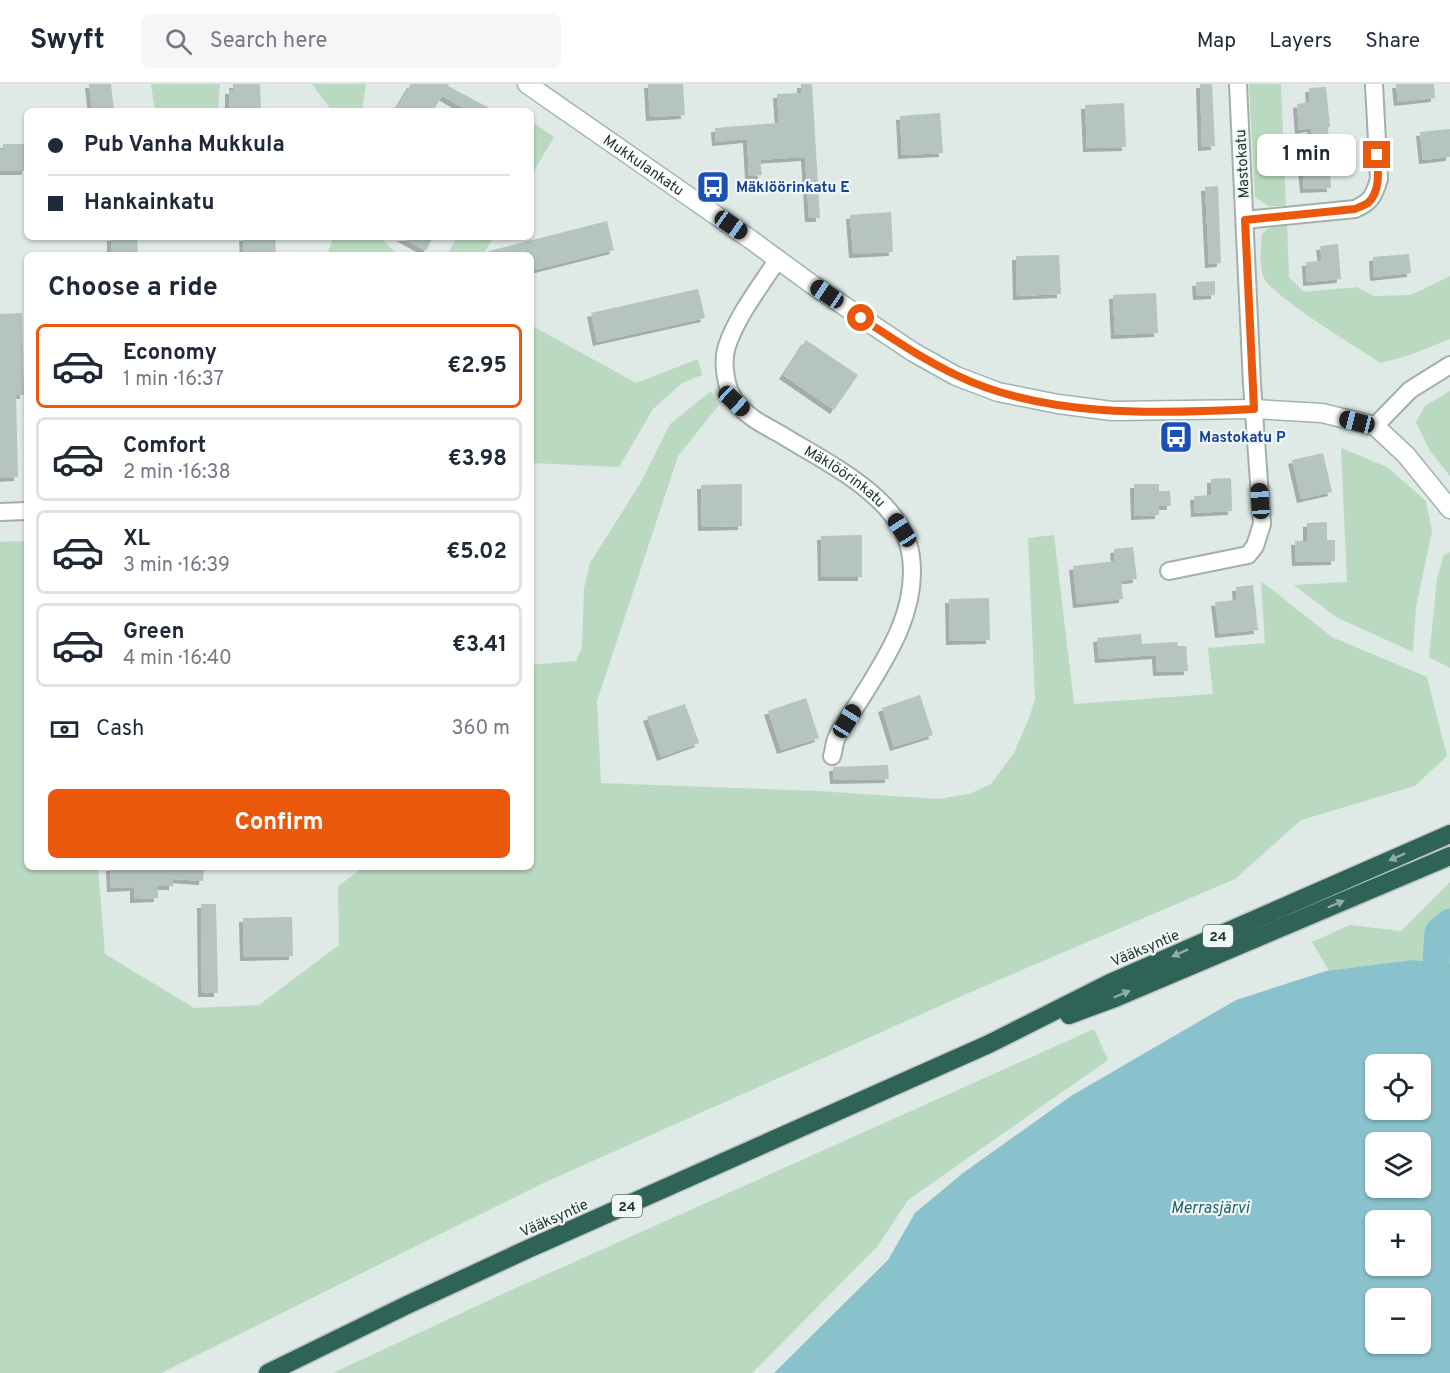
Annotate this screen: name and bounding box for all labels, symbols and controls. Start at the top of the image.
search box [141,14,561,68]
text: Swyft [30,23,105,59]
icon: search [162,25,195,58]
text: Search here [210,28,327,55]
text: Map [1197,28,1236,55]
text: Layers [1269,28,1332,55]
text: Share [1365,28,1420,55]
street label: Mastokatu [1232,129,1255,199]
text: Pub Vanha Mukkula [84,132,285,159]
street label: Mukkulankatu [599,132,687,201]
callout: 1 min [1257,134,1356,176]
route end [1363,141,1390,168]
text: 1 min [1282,142,1331,168]
bus stop icon: Mäklöörinkatu E [695,169,731,205]
place label: Mäklöörinkatu E [736,179,850,198]
text: Hankainkatu [84,190,215,217]
car [711,207,751,243]
text: Choose a ride [48,271,218,305]
car [807,276,847,312]
route start [847,304,874,331]
icon: car [51,339,105,393]
text: Economy [123,340,217,367]
text: €2.95 [447,353,507,380]
text: 1 min · 16:37 [123,367,224,393]
car [715,382,753,420]
car [1337,409,1377,435]
bus stop icon: Mastokatu P [1158,419,1194,455]
place label: Mastokatu P [1199,429,1286,448]
icon: car [51,432,105,486]
text: Comfort [123,433,206,460]
street label: Mäklöörinkatu [800,442,889,512]
text: €3.98 [448,446,507,473]
text: 2 min · 16:38 [123,460,231,486]
car [1250,482,1270,520]
car [885,510,919,550]
icon: car [51,525,105,579]
text: XL [123,526,150,553]
text: €5.02 [446,539,507,566]
text: 3 min · 16:39 [123,553,230,579]
icon: car [51,618,105,672]
text: Green [123,619,185,646]
text: €3.41 [452,632,507,659]
text: 4 min · 16:40 [123,646,232,672]
car [830,701,864,741]
icon: cash [48,713,81,746]
text: Cash [96,716,145,743]
text: 360 m [452,716,510,742]
button: Confirm [48,789,510,858]
one-way arrow [1388,853,1405,862]
one-way arrow [1327,899,1345,909]
road number: 24 [1203,925,1233,947]
street label: Vääksyntie [1108,926,1183,972]
one-way arrow [1170,948,1188,958]
one-way arrow [1114,989,1132,999]
map controls [1365,1054,1431,1354]
button: locate [1365,1054,1431,1120]
button: layers [1365,1132,1431,1198]
road number: 24 [612,1195,642,1217]
street label: Vääksyntie [518,1196,592,1243]
water label: Merrasjärvi [1171,1199,1250,1219]
button: + [1365,1210,1431,1276]
button: − [1365,1288,1431,1354]

